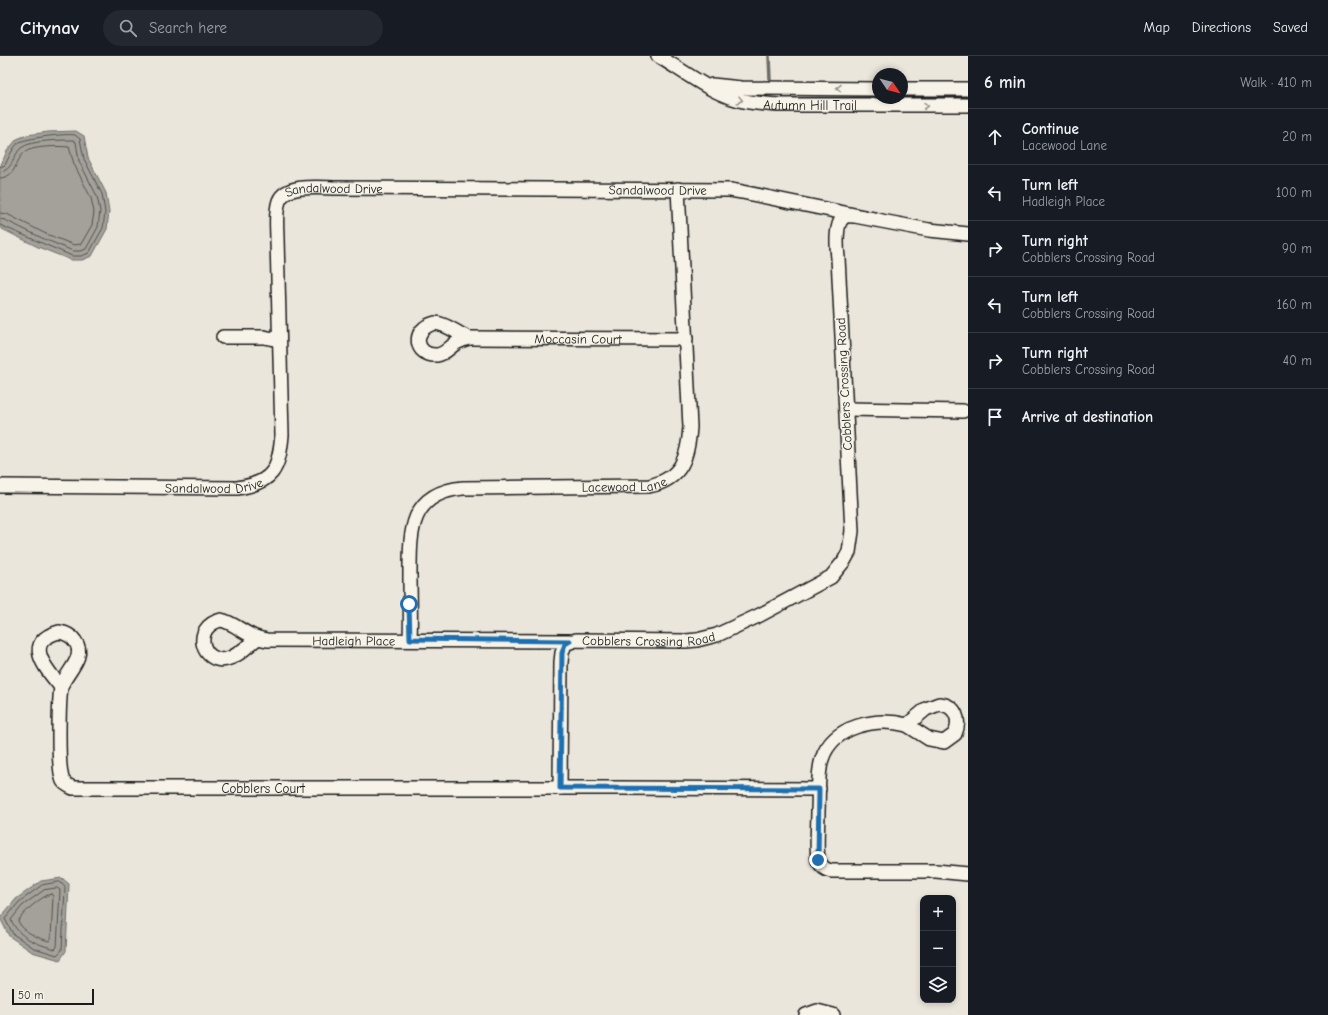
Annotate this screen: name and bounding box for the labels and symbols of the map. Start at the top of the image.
north arrow [872,68,908,104]
one-way arrow [836,84,842,92]
one-way arrow [736,95,743,104]
street label: Autumn Hill Trail [763,96,857,113]
one-way arrow [923,102,929,110]
street label: Sandalwood Drive [282,180,383,200]
street label: Sandalwood Drive [609,182,707,197]
street label: Cobblers Crossing Road [833,317,855,451]
street label: Moccasin Court [534,331,623,346]
street label: Lacewood Lane [582,473,670,494]
street label: Sandalwood Drive [165,474,266,496]
route start [400,595,418,613]
street label: Cobblers Crossing Road [582,628,717,649]
street label: Hadleigh Place [312,633,396,648]
street label: Cobblers Court [221,781,306,796]
route end [809,851,827,869]
scale bar [12,987,94,1006]

